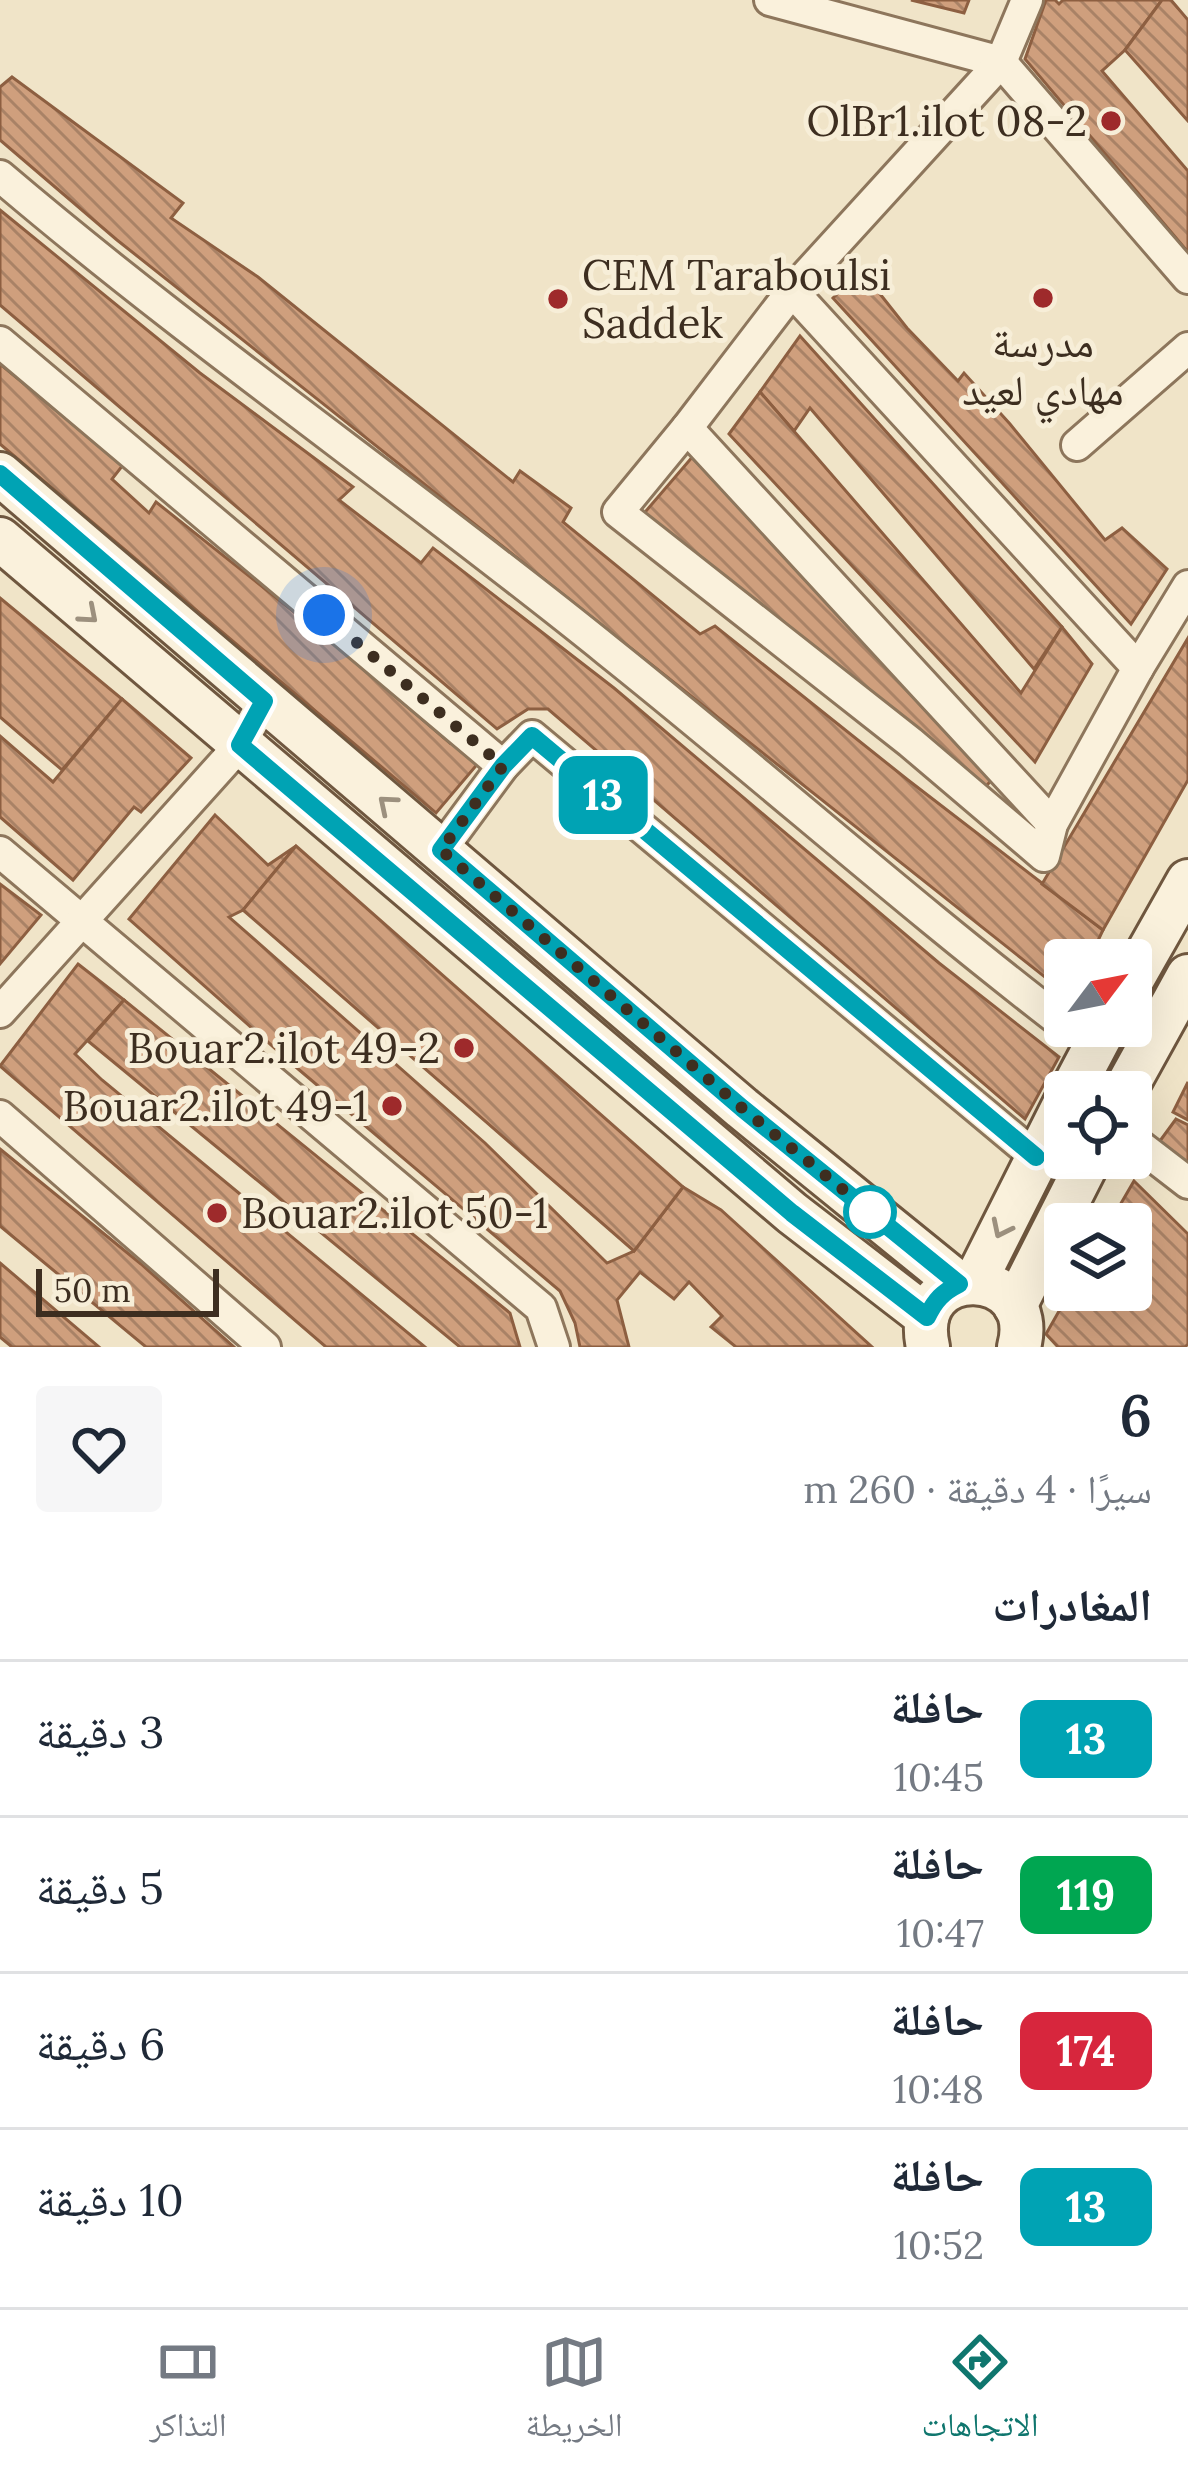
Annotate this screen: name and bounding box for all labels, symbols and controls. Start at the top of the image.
place label: OlBr1.ilot 08-2 [806,94,1087,148]
marker: OlBr1.ilot 08-2 [1098,108,1124,134]
place label: CEM Taraboulsi Saddek [582,248,891,350]
marker: مدرسة مهادي لعيد [1030,285,1056,311]
marker: CEM Taraboulsi Saddek [545,286,571,312]
place label: مدرسة مهادي لعيد [962,315,1124,424]
your location [294,585,354,645]
one-way arrow [75,601,97,622]
line badge: 13 [549,756,657,834]
text: 13 [583,768,623,822]
one-way arrow [379,797,401,819]
north arrow [1044,939,1152,1047]
map controls [1044,939,1152,1311]
place label: Bouar2.ilot 49-2 [128,1021,440,1075]
marker: Bouar2.ilot 49-2 [451,1035,477,1061]
button: locate [1044,1071,1152,1179]
place label: Bouar2.ilot 49-1 [63,1079,368,1133]
marker: Bouar2.ilot 49-1 [379,1093,405,1119]
place label: Bouar2.ilot 50-1 [241,1186,548,1240]
unlabelled marker [845,1187,895,1237]
marker: Bouar2.ilot 50-1 [204,1200,230,1226]
button: layers [1044,1203,1152,1311]
one-way arrow [992,1217,1015,1239]
scale bar [36,1263,219,1316]
text: 50 m [54,1269,131,1311]
text: 6 [1119,1379,1152,1452]
button: heart [36,1386,162,1512]
text: سيرًا · 4 دقيقة · 260 m [803,1464,1152,1514]
text: المغادرات [992,1576,1152,1633]
text: حافلة [891,1678,984,1735]
text: 3 دقيقة [36,1703,164,1760]
text: 13 [1066,1712,1106,1766]
text: 10:45 [893,1752,984,1802]
text: حافلة [891,1834,984,1891]
text: 5 دقيقة [36,1859,164,1916]
text: 119 [1057,1868,1115,1922]
text: 10:47 [897,1908,984,1958]
text: حافلة [891,1990,984,2047]
text: 6 دقيقة [36,2015,165,2072]
text: 174 [1057,2024,1115,2078]
text: 10:48 [893,2064,984,2114]
text: حافلة [891,2146,984,2203]
text: 10 دقيقة [36,2171,184,2228]
text: 13 [1066,2180,1106,2234]
text: 10:52 [894,2220,984,2270]
tab: التذاكر [149,2329,227,2457]
tab: الخريطة [525,2329,623,2457]
tab: الاتجاهات [921,2329,1039,2457]

